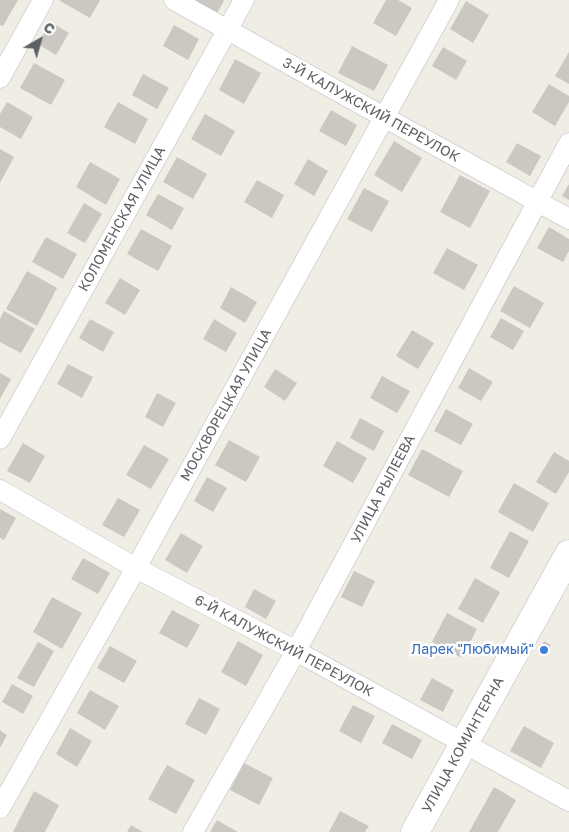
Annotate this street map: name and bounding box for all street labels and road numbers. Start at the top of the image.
street label: 3-Й КАЛУЖСКИЙ ПЕРЕУЛОК [280,54,462,166]
street label: КОЛОМЕНСКАЯ УЛИЦА [75,144,169,294]
street label: МОСКВОРЕЦКАЯ УЛИЦА [177,326,275,484]
street label: УЛИЦА РЫЛЕЕВА [347,432,419,546]
street label: 6-Й КАЛУЖСКИЙ ПЕРЕУЛОК [192,592,376,700]
street label: УЛИЦА КОМИНТЕРНА [419,674,507,816]

